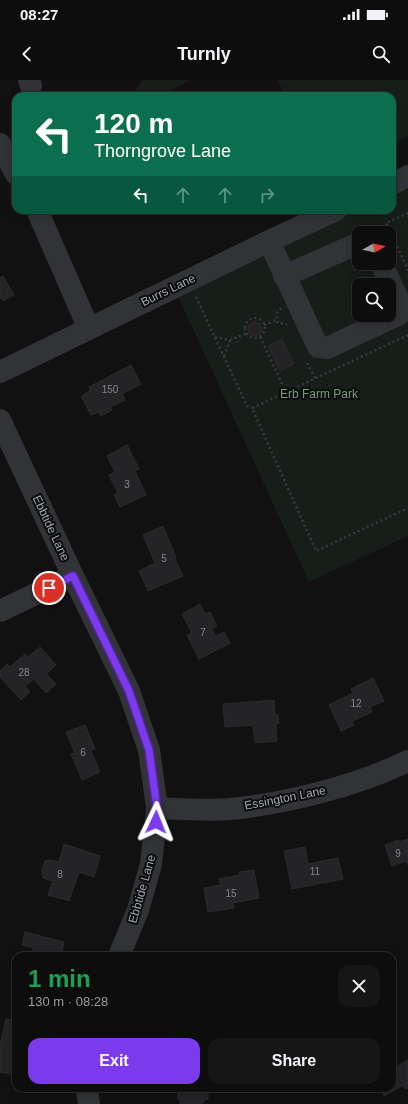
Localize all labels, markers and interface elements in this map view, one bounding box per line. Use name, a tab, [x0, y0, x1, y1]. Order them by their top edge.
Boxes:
text: 08:27	[20, 6, 58, 23]
icon: back	[16, 43, 38, 65]
icon: search	[370, 43, 392, 65]
text: Turnly	[177, 44, 231, 64]
icon: left	[28, 108, 80, 160]
text: 120 m	[94, 108, 173, 139]
text: Thorngrove Lane	[94, 141, 231, 161]
icon: left	[130, 184, 152, 206]
icon: ahead	[172, 184, 194, 206]
icon: ahead	[214, 184, 236, 206]
icon: right	[256, 184, 278, 206]
north arrow	[352, 226, 396, 270]
map controls	[352, 226, 396, 322]
street label: Burrs Lane	[139, 271, 198, 309]
button: search	[352, 278, 396, 322]
house number: 150	[102, 384, 119, 395]
park label: Erb Farm Park	[280, 387, 359, 401]
house number: 3	[124, 479, 130, 490]
street label: Ebbtide Lane	[30, 493, 72, 563]
house number: 5	[161, 553, 167, 564]
pin	[32, 571, 66, 605]
icon: arrive	[38, 577, 60, 599]
house number: 7	[200, 627, 206, 638]
house number: 28	[18, 667, 30, 678]
house number: 12	[350, 698, 362, 709]
house number: 6	[80, 747, 86, 758]
street label: Essington Lane	[243, 783, 327, 813]
position arrow	[135, 801, 177, 843]
house number: 9	[395, 848, 401, 859]
street label: Ebbtide Lane	[126, 853, 159, 925]
house number: 11	[310, 866, 321, 877]
house number: 8	[57, 869, 63, 880]
house number: 15	[225, 888, 237, 899]
text: 1 min	[28, 965, 91, 992]
button: close	[338, 965, 380, 1007]
text: 130 m · 08:28	[28, 994, 108, 1009]
button: Exit	[28, 1038, 200, 1084]
button: Share	[208, 1038, 380, 1084]

